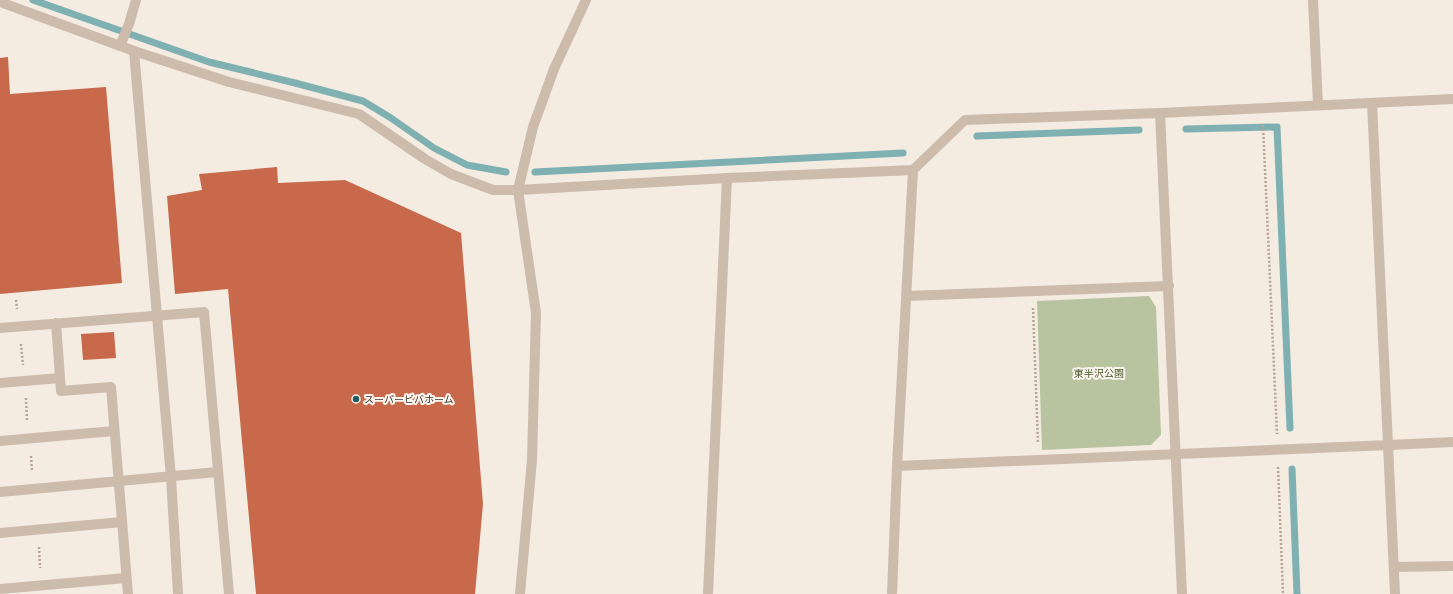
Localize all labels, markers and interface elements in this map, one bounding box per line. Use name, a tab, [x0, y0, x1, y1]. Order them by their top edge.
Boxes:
park label: 東半沢公園	[1074, 368, 1124, 379]
marker: スーパービバホーム	[351, 394, 361, 404]
place label: スーパービバホーム	[364, 394, 454, 405]

